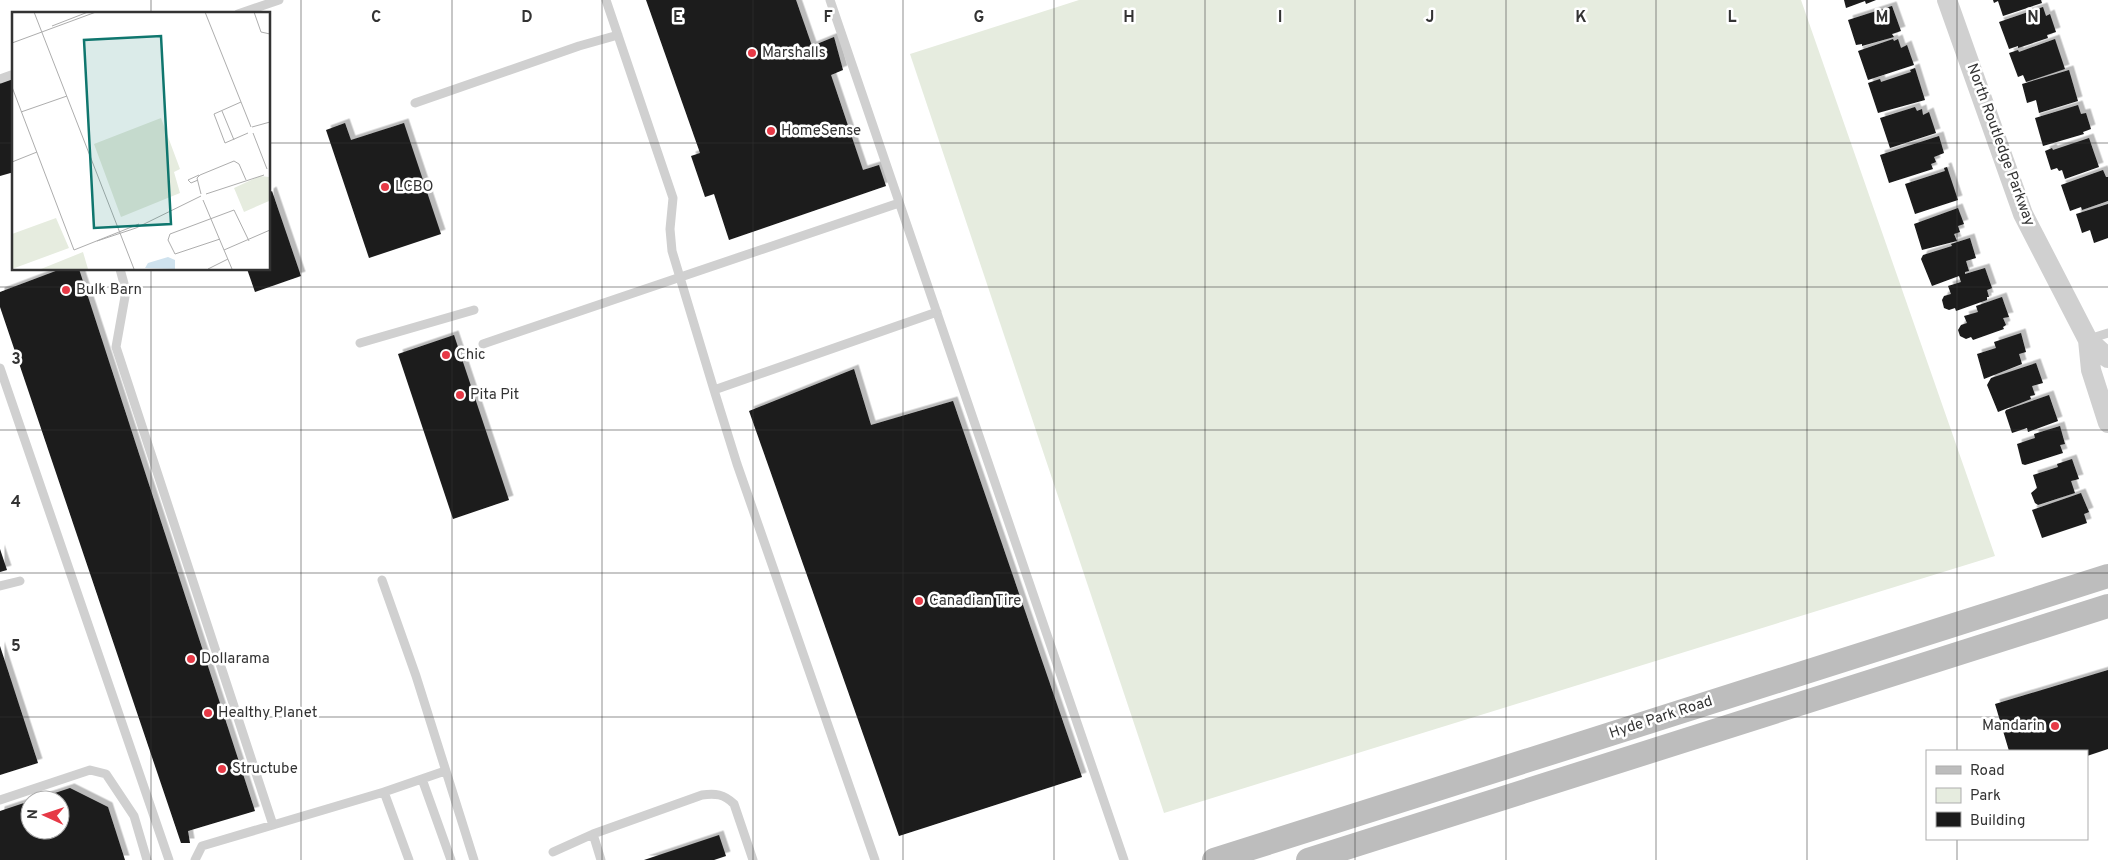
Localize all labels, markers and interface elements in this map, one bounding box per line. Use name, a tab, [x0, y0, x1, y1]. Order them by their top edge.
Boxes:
text: C	[371, 8, 381, 28]
text: D	[521, 8, 533, 28]
text: E	[673, 8, 683, 28]
text: F	[823, 8, 833, 28]
text: G	[974, 8, 984, 28]
text: H	[1123, 8, 1135, 28]
text: I	[1278, 8, 1282, 28]
text: J	[1426, 8, 1434, 28]
text: K	[1575, 8, 1587, 28]
text: L	[1727, 8, 1737, 28]
text: M	[1876, 8, 1888, 28]
text: N	[2027, 8, 2039, 28]
inset map	[12, 12, 270, 270]
place label: Marshalls	[762, 44, 826, 63]
marker: Marshalls	[746, 47, 758, 59]
street label: North Routledge Parkway	[1962, 61, 2038, 229]
place label: HomeSense	[781, 122, 861, 141]
marker: HomeSense	[765, 125, 777, 137]
place label: LCBO	[395, 178, 433, 197]
marker: LCBO	[379, 181, 391, 193]
place label: Bulk Barn	[76, 281, 142, 300]
marker: Bulk Barn	[60, 284, 72, 296]
place label: Chic	[456, 346, 485, 365]
marker: Chic	[440, 349, 452, 361]
text: 3	[11, 350, 21, 370]
place label: Pita Pit	[470, 386, 519, 405]
marker: Pita Pit	[454, 389, 466, 401]
text: 4	[11, 493, 21, 513]
place label: Canadian Tire	[929, 592, 1021, 611]
marker: Canadian Tire	[913, 595, 925, 607]
text: 5	[11, 637, 21, 657]
place label: Dollarama	[201, 650, 270, 669]
marker: Dollarama	[185, 653, 197, 665]
street label: Hyde Park Road	[1607, 692, 1715, 744]
place label: Healthy Planet	[218, 704, 317, 723]
marker: Healthy Planet	[202, 707, 214, 719]
place label: Mandarin	[1982, 717, 2045, 736]
marker: Mandarin	[2049, 720, 2061, 732]
legend	[1926, 750, 2088, 840]
place label: Structube	[232, 760, 298, 779]
text: Road	[1970, 762, 2005, 781]
marker: Structube	[216, 763, 228, 775]
text: Park	[1970, 787, 2001, 806]
north arrow	[20, 790, 70, 840]
text: N	[25, 809, 42, 820]
text: Building	[1970, 812, 2025, 831]

